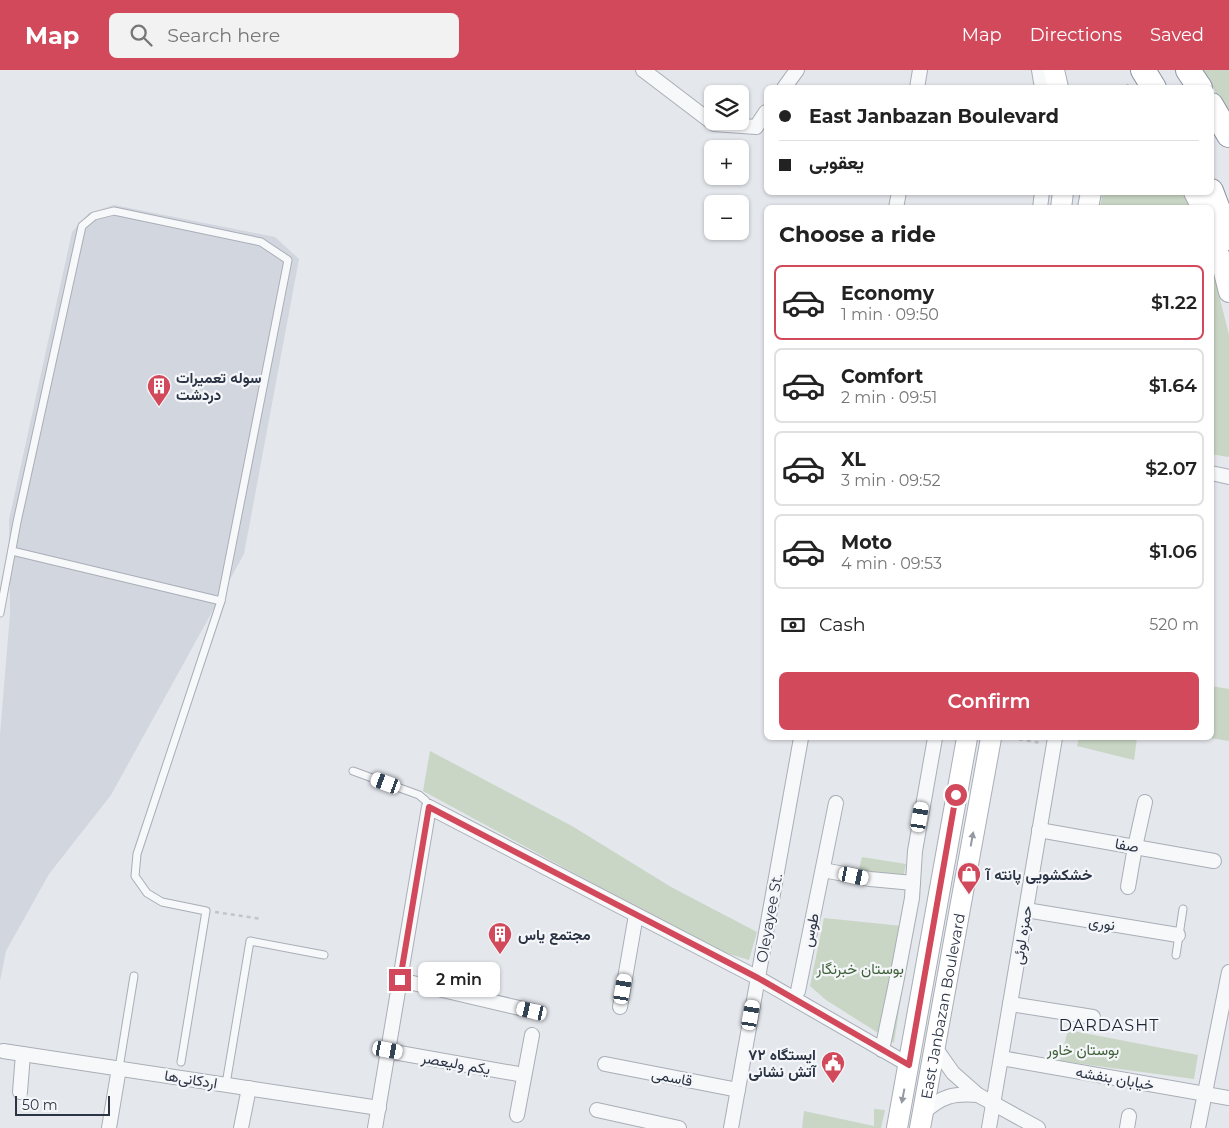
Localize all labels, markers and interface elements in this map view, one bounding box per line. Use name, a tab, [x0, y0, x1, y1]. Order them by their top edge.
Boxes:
search box	[109, 13, 459, 58]
text: Map	[25, 21, 79, 50]
icon: search	[127, 21, 155, 49]
text: Search here	[167, 24, 280, 47]
text: Map	[962, 24, 1002, 46]
text: Directions	[1030, 24, 1122, 46]
text: Saved	[1150, 24, 1204, 46]
map controls	[704, 85, 749, 240]
button: layers	[704, 85, 749, 130]
text: East Janbazan Boulevard	[809, 105, 1059, 128]
button: +	[704, 140, 749, 185]
text: یعقوبی	[809, 151, 864, 174]
button: −	[704, 195, 749, 240]
text: Choose a ride	[779, 221, 936, 248]
icon: car	[781, 280, 826, 325]
text: Economy	[841, 282, 934, 305]
text: $1.22	[1151, 291, 1197, 314]
text: 1 min · 09:50	[841, 305, 939, 324]
icon: car	[781, 363, 826, 408]
text: Comfort	[841, 365, 923, 388]
place label: سوله تعمیرات دردشت	[176, 368, 262, 404]
building icon: سوله تعمیرات دردشت	[146, 373, 172, 407]
text: $1.64	[1149, 374, 1197, 397]
text: 2 min · 09:51	[841, 388, 937, 407]
icon: car	[781, 446, 826, 491]
text: XL	[841, 448, 866, 471]
text: $2.07	[1145, 457, 1197, 480]
text: 3 min · 09:52	[841, 471, 941, 490]
icon: car	[781, 529, 826, 574]
text: Moto	[841, 531, 892, 554]
text: $1.06	[1149, 540, 1197, 563]
text: 4 min · 09:53	[841, 554, 942, 573]
icon: cash	[779, 611, 807, 639]
text: Cash	[819, 613, 866, 636]
text: 520 m	[1149, 615, 1199, 634]
button: Confirm	[779, 672, 1199, 730]
car	[369, 771, 402, 795]
route start	[945, 784, 967, 806]
car	[910, 801, 929, 833]
one-way arrow	[969, 831, 977, 847]
street label: صفا	[1114, 834, 1140, 856]
shop icon: خشکشویی پانته آ	[956, 861, 982, 895]
place label: خشکشویی پانته آ	[984, 865, 1092, 885]
car	[837, 866, 870, 886]
street label: Oleyayee St.	[752, 872, 786, 964]
street label: حمزه لوئی	[1008, 904, 1037, 966]
street label: طوس	[797, 911, 824, 949]
street label: East Janbazan Boulevard	[916, 911, 968, 1101]
street label: نوری	[1087, 912, 1117, 935]
building icon: مجتمع یاس	[487, 921, 513, 955]
place label: مجتمع یاس	[518, 925, 591, 945]
park label: بوستان خبرنگار	[815, 959, 904, 978]
callout: 2 min	[418, 962, 500, 998]
route end	[389, 969, 411, 991]
text: 2 min	[436, 970, 482, 989]
car	[613, 973, 632, 1005]
car	[741, 999, 760, 1031]
car	[515, 1000, 548, 1022]
district label: DARDASHT	[1059, 1016, 1159, 1035]
car	[371, 1040, 404, 1060]
park label: بوستان خاور	[1046, 1040, 1119, 1059]
place label: ایستگاه ۷۲ آتش نشانی	[748, 1045, 817, 1081]
street label: یکم ولیعصر	[419, 1047, 492, 1079]
public building icon: ایستگاه ۷۲ آتش نشانی	[820, 1050, 846, 1084]
street label: خیابان بنفشه	[1074, 1062, 1156, 1094]
street label: قاسمی	[650, 1064, 694, 1091]
street label: اردکانی‌ها	[163, 1065, 219, 1094]
one-way arrow	[899, 1088, 907, 1103]
scale bar	[15, 1093, 110, 1116]
text: 50 m	[22, 1096, 58, 1114]

